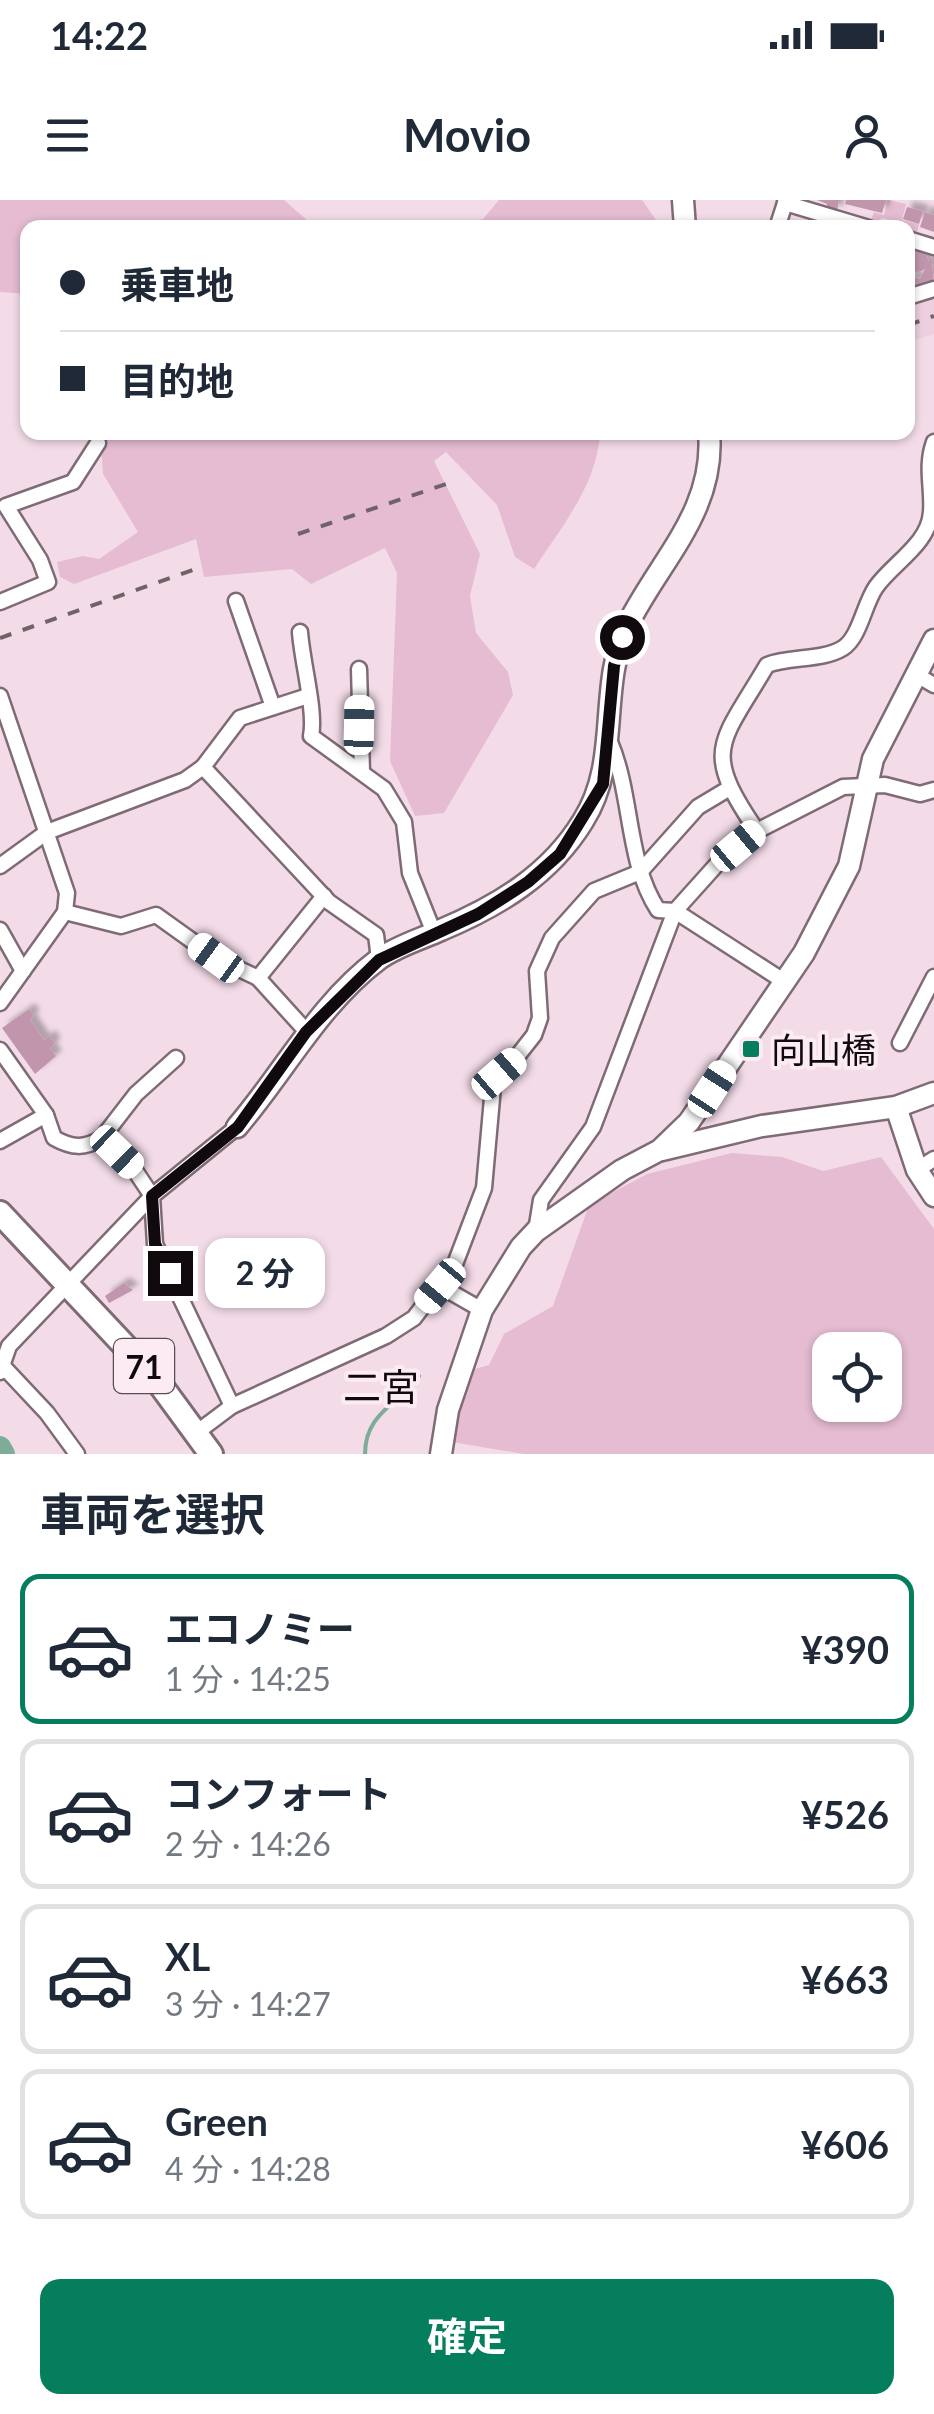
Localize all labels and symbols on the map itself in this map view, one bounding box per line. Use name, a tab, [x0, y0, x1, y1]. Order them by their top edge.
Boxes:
route start	[600, 615, 645, 660]
car	[343, 695, 375, 755]
car	[705, 815, 771, 877]
car	[183, 928, 249, 988]
place label: 向山橋	[771, 1028, 876, 1070]
marker: 向山橋	[740, 1038, 762, 1060]
car	[467, 1043, 531, 1105]
car	[683, 1056, 741, 1122]
car	[85, 1120, 149, 1184]
callout: 2 分	[205, 1238, 325, 1308]
route end	[148, 1251, 193, 1296]
car	[409, 1253, 471, 1319]
road number: 71	[114, 1339, 174, 1393]
district label: 二宮	[343, 1363, 419, 1409]

